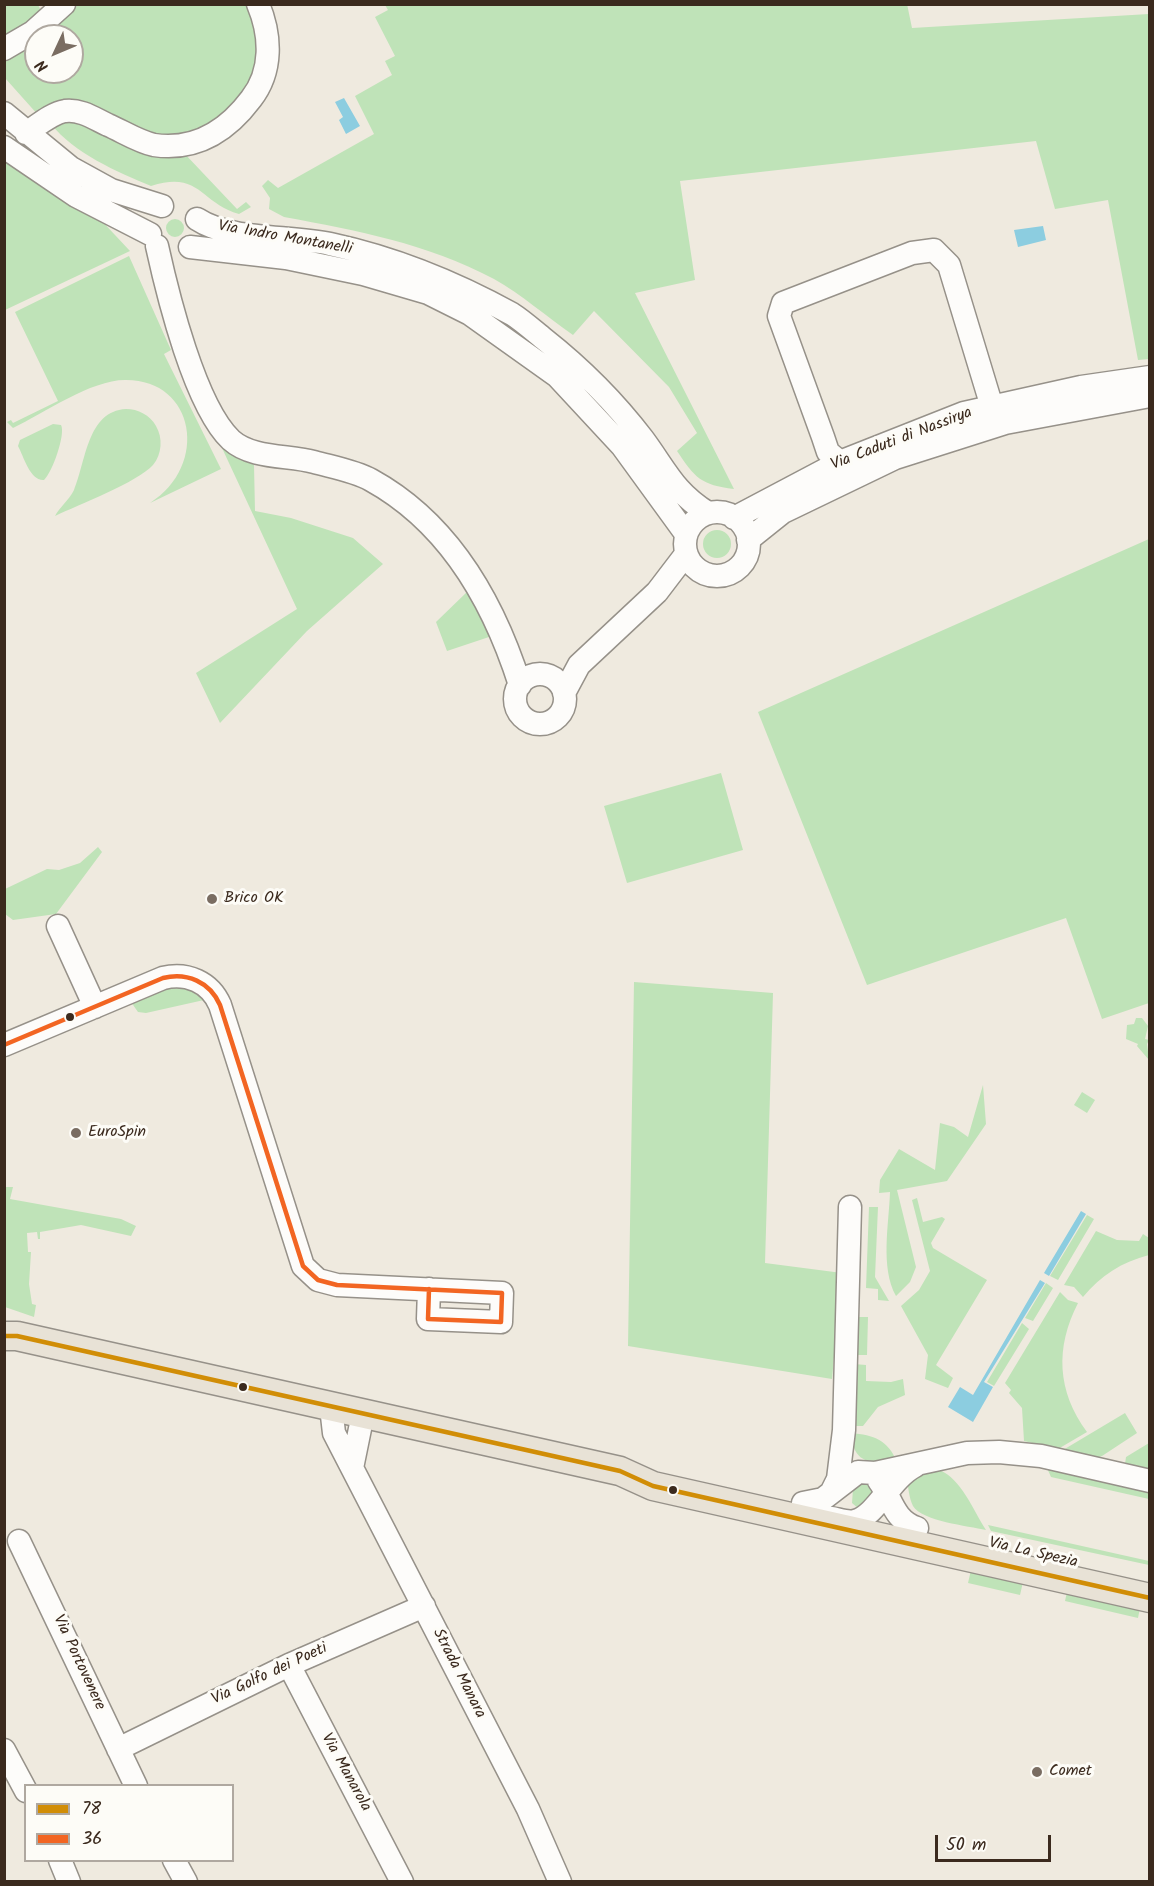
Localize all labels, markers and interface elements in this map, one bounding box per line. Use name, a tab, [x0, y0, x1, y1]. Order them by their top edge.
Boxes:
north arrow	[24, 24, 84, 84]
text: N	[30, 53, 55, 78]
street label: Via Indro Montanelli	[216, 218, 354, 260]
street label: Via Caduti di Nassirya	[829, 404, 975, 476]
place label: Brico OK	[224, 889, 283, 909]
marker: Brico OK	[205, 892, 219, 906]
unlabelled marker	[64, 1011, 76, 1023]
place label: EuroSpin	[88, 1123, 146, 1143]
marker: EuroSpin	[69, 1126, 83, 1140]
unlabelled marker	[237, 1381, 249, 1393]
unlabelled marker	[667, 1484, 679, 1496]
street label: Via La Spezia	[987, 1534, 1079, 1574]
street label: Via Portovenere	[48, 1612, 108, 1714]
street label: Strada Manara	[427, 1626, 489, 1722]
street label: Via Golfo dei Poeti	[209, 1640, 331, 1710]
street label: Via Manarola	[316, 1731, 374, 1815]
place label: Comet	[1049, 1762, 1092, 1782]
marker: Comet	[1030, 1765, 1044, 1779]
legend	[24, 1784, 234, 1862]
text: 78	[82, 1795, 101, 1824]
scale bar	[938, 1823, 1054, 1861]
text: 36	[82, 1825, 102, 1854]
text: 50 m	[946, 1831, 986, 1860]

